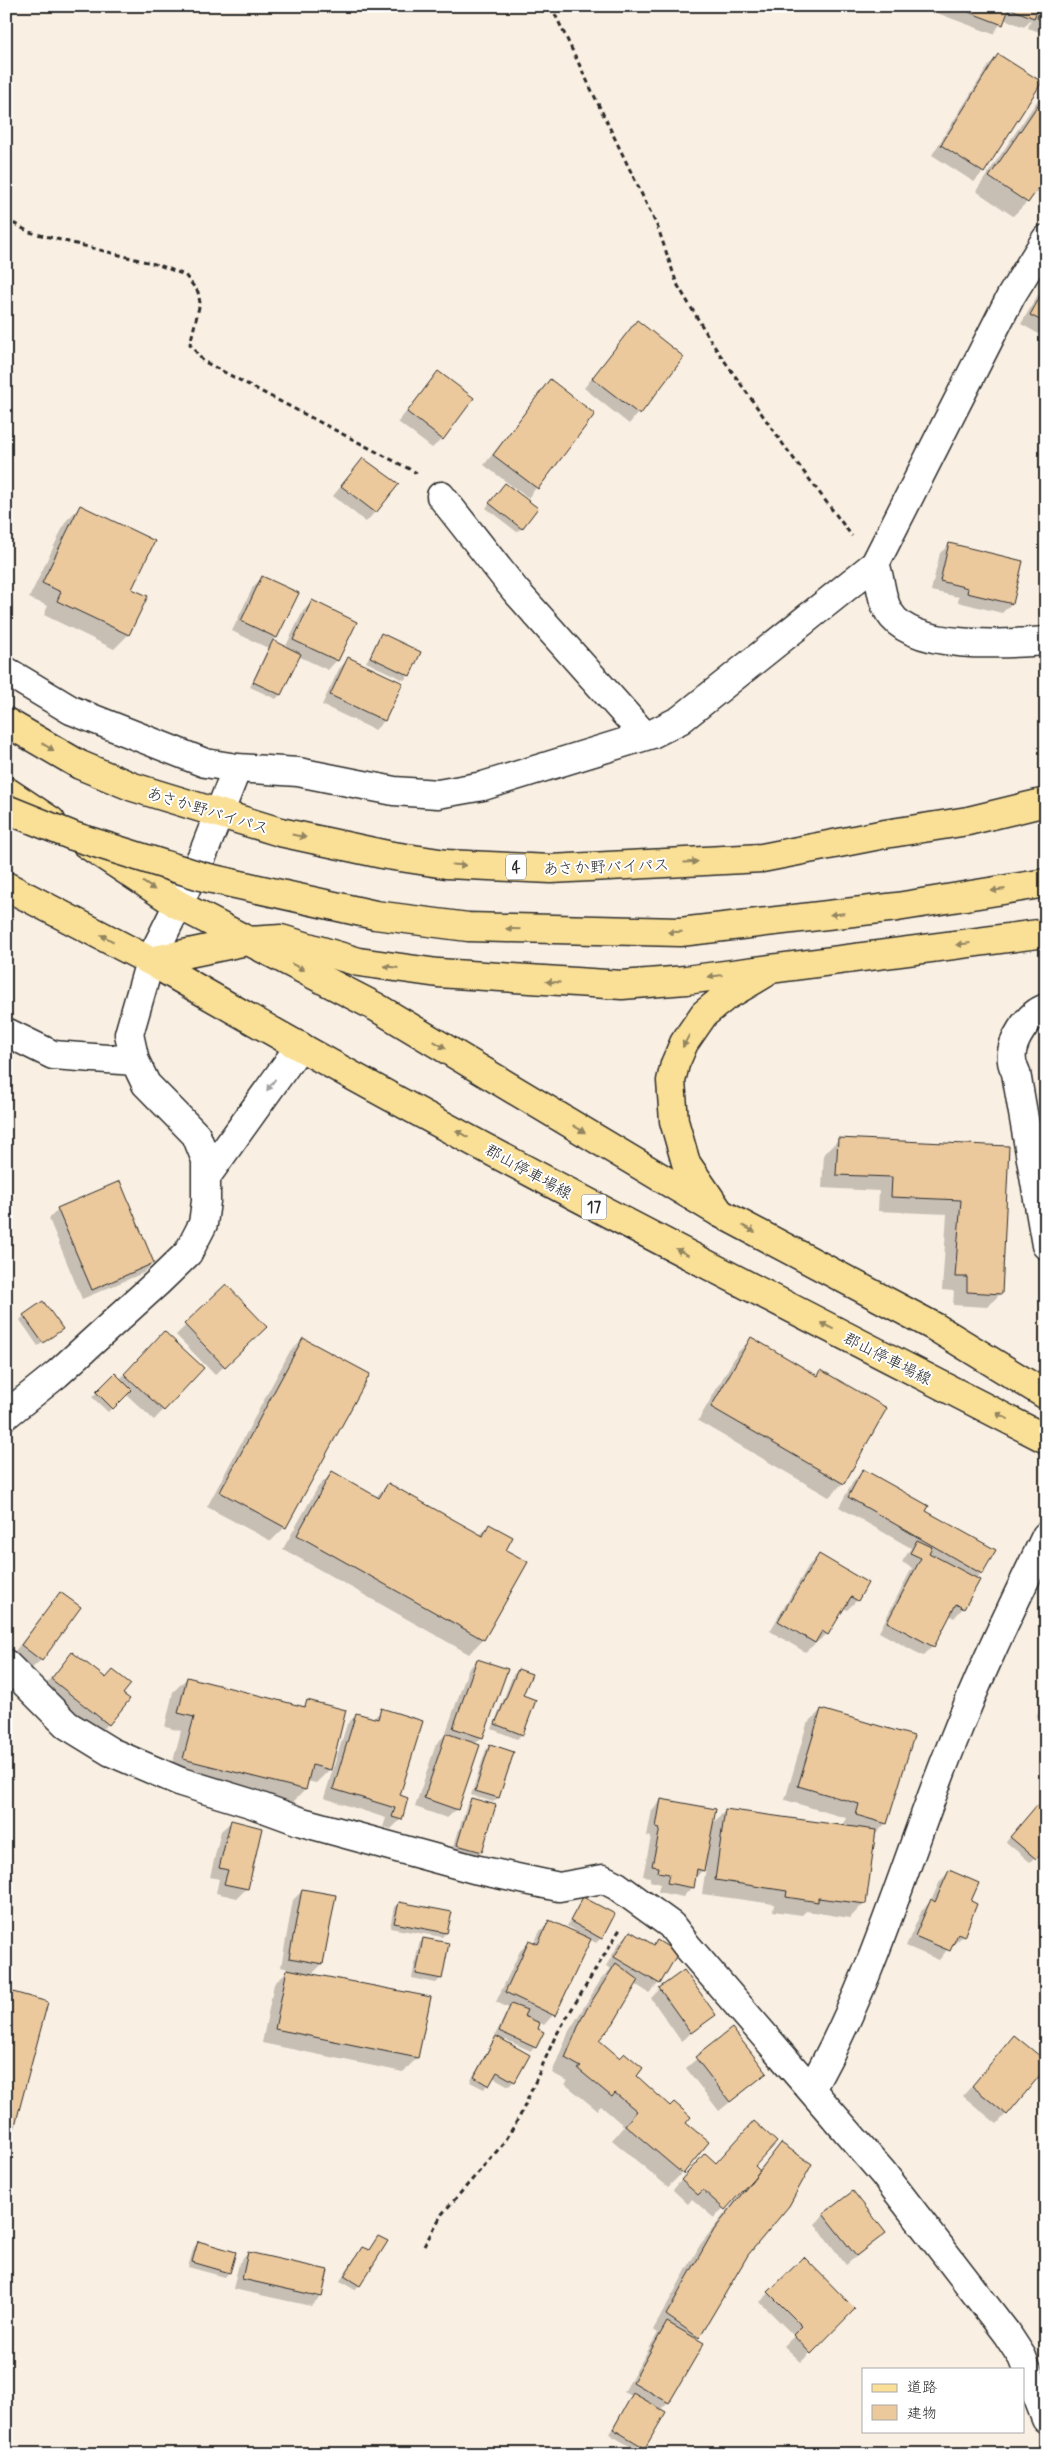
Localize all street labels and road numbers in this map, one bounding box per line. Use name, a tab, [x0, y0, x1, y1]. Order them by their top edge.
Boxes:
street label: あさか野バイパス	[144, 783, 271, 840]
road number: 4	[506, 854, 526, 880]
street label: あさか野バイパス	[542, 855, 670, 880]
street label: 郡山停車場線	[481, 1140, 575, 1205]
road number: 17	[582, 1194, 606, 1220]
street label: 郡山停車場線	[840, 1328, 935, 1390]

